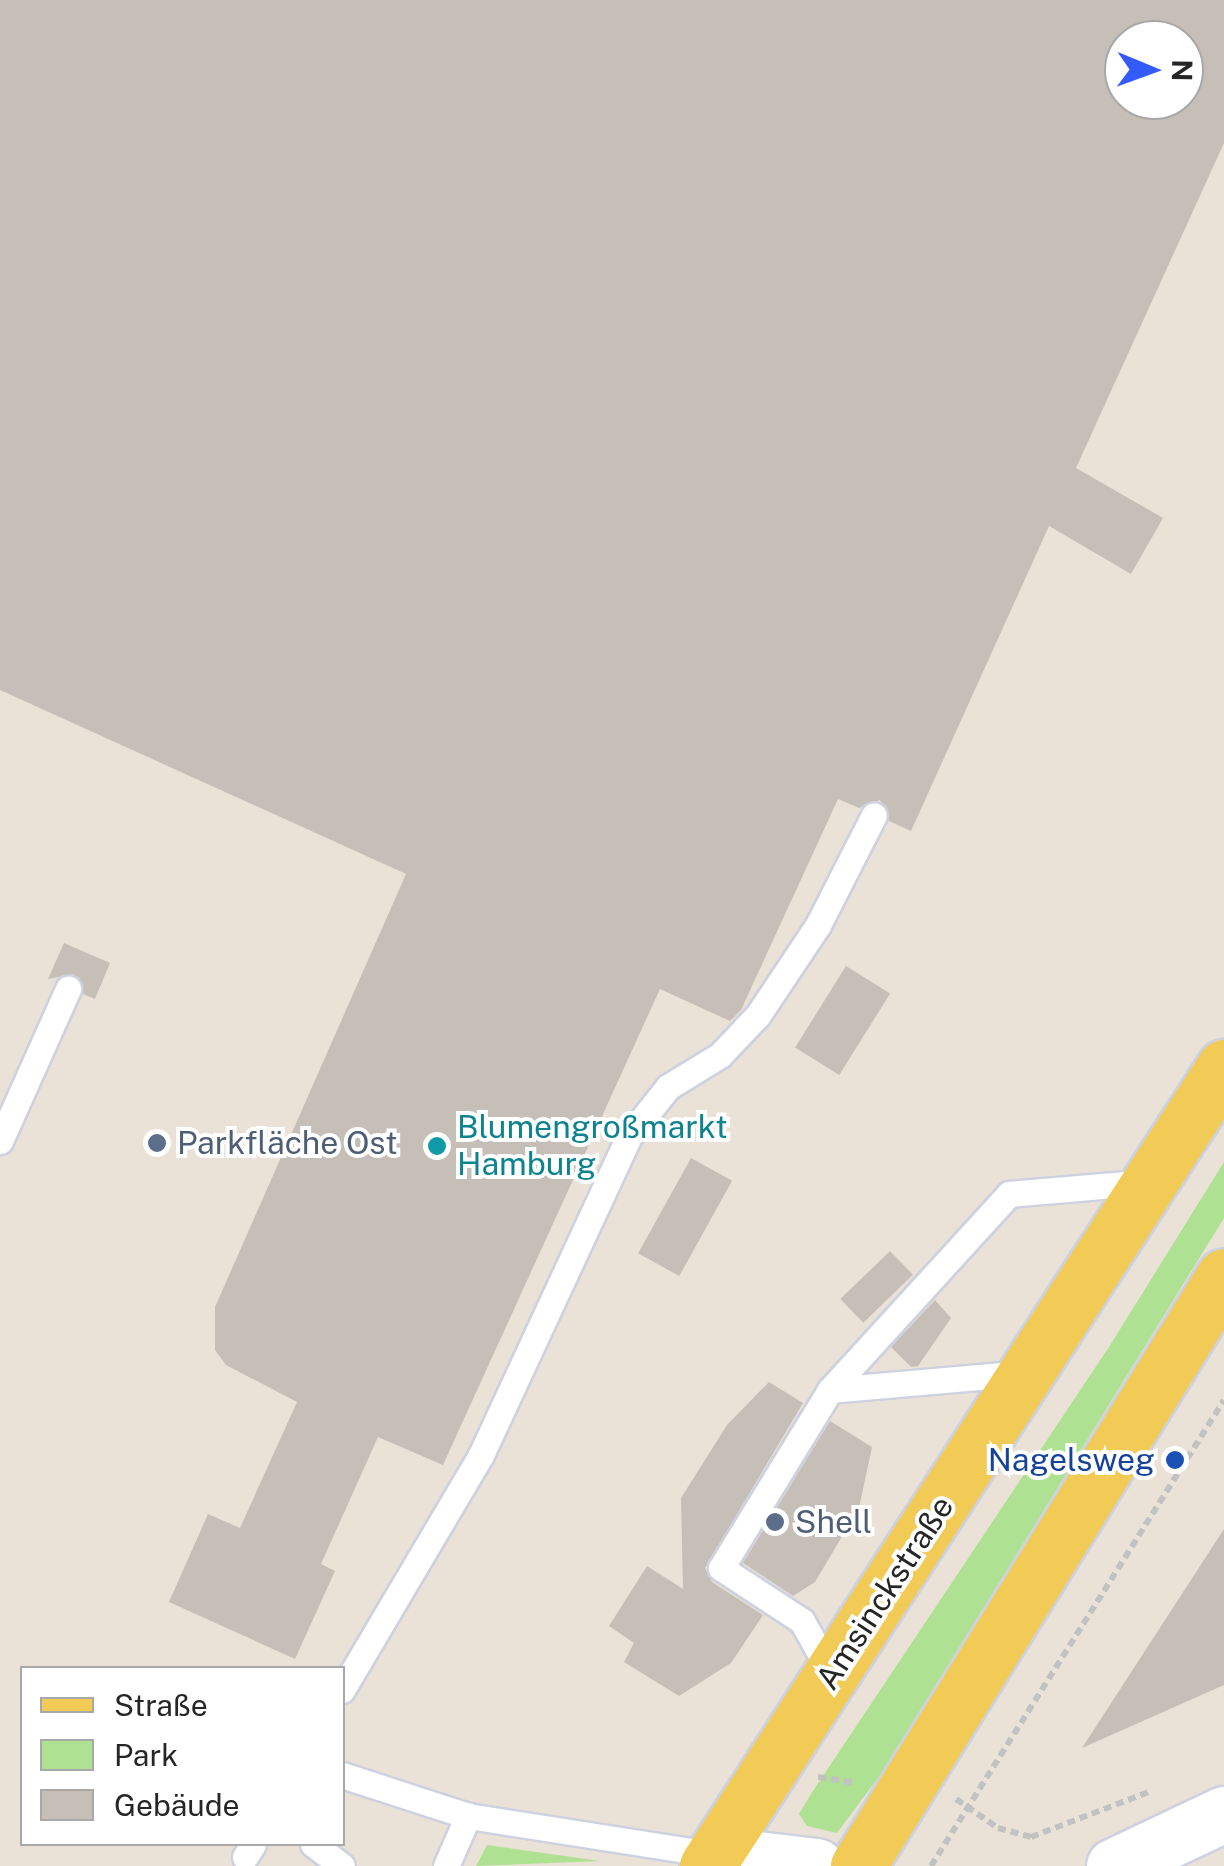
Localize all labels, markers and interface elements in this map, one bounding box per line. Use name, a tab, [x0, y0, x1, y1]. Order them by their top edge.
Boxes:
north arrow	[1104, 20, 1204, 120]
text: N	[1166, 59, 1199, 82]
place label: Blumengroßmarkt Hamburg	[457, 1109, 728, 1184]
place label: Parkfläche Ost	[177, 1124, 398, 1162]
marker: Parkfläche Ost	[146, 1132, 168, 1154]
marker: Blumengroßmarkt Hamburg	[426, 1135, 448, 1157]
place label: Nagelsweg	[988, 1441, 1155, 1479]
marker: Nagelsweg	[1164, 1449, 1186, 1471]
street label: Amsinckstraße	[808, 1489, 962, 1697]
place label: Shell	[795, 1503, 872, 1541]
marker: Shell	[764, 1511, 786, 1533]
legend	[20, 1666, 345, 1846]
text: Straße	[114, 1687, 208, 1723]
text: Park	[114, 1737, 178, 1773]
text: Gebäude	[114, 1787, 240, 1823]

